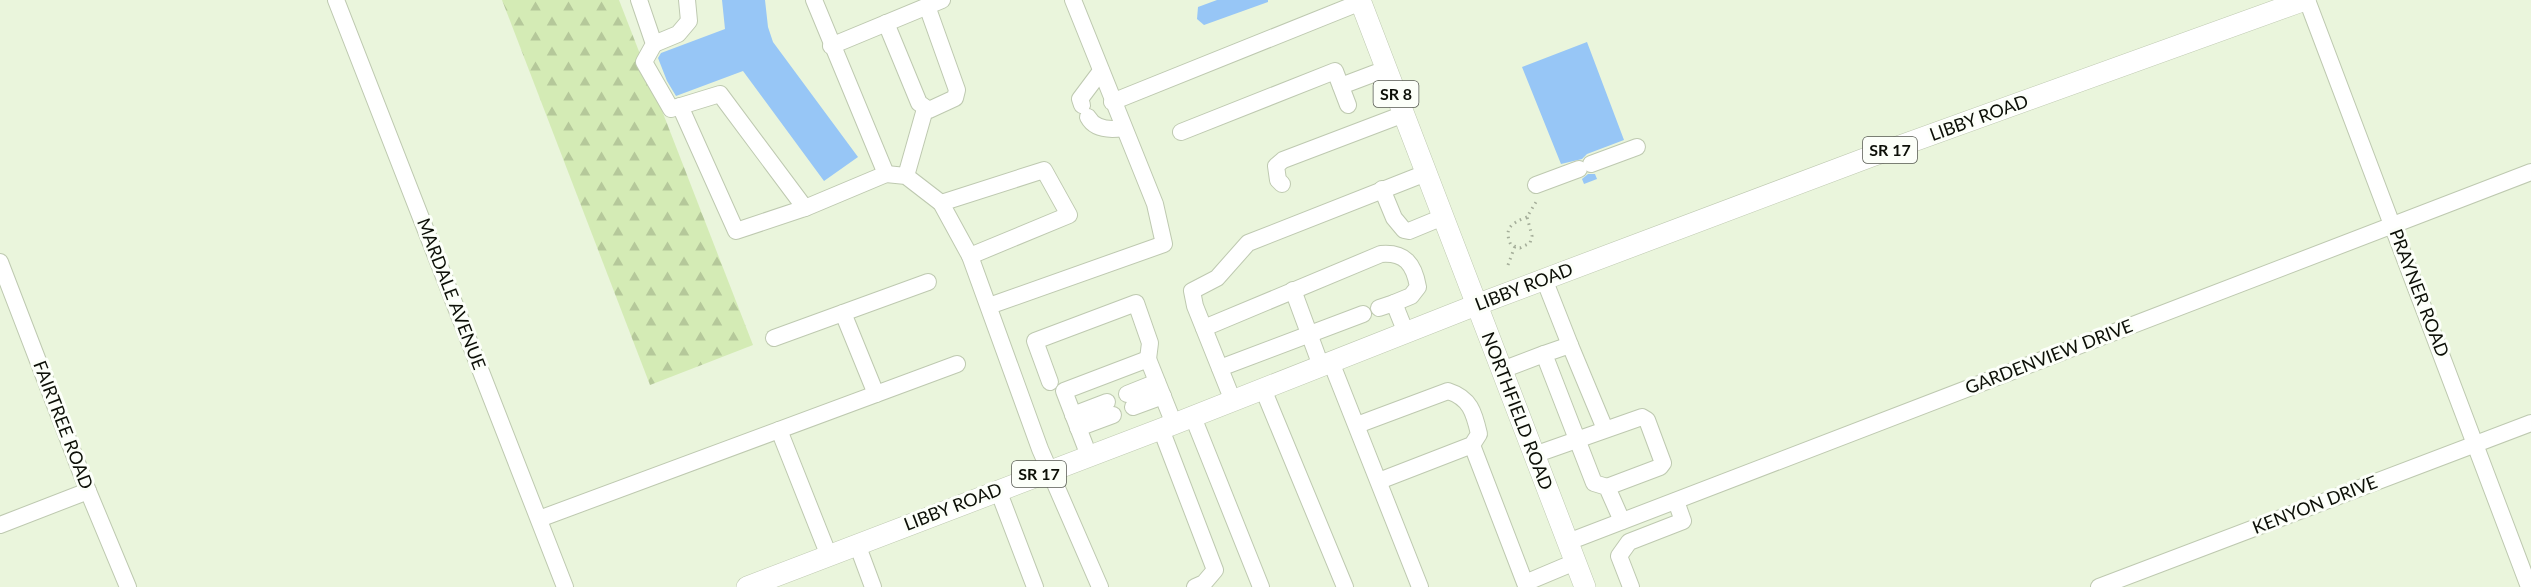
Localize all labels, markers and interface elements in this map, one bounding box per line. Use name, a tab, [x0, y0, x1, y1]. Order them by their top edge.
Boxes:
road number: SR 8	[1374, 81, 1418, 107]
street label: LIBBY ROAD	[1926, 89, 2031, 145]
road number: SR 17	[1863, 137, 1917, 163]
street label: MARDALE AVENUE	[413, 215, 491, 373]
street label: PRAYNER ROAD	[2385, 226, 2454, 360]
street label: LIBBY ROAD	[1471, 257, 1576, 315]
street label: GARDENVIEW DRIVE	[1962, 314, 2135, 398]
street label: NORTHFIELD ROAD	[1478, 328, 1558, 493]
street label: FAIRTREE ROAD	[29, 357, 99, 492]
road number: SR 17	[1012, 461, 1066, 487]
street label: KENYON DRIVE	[2249, 470, 2380, 538]
street label: LIBBY ROAD	[900, 477, 1005, 535]

